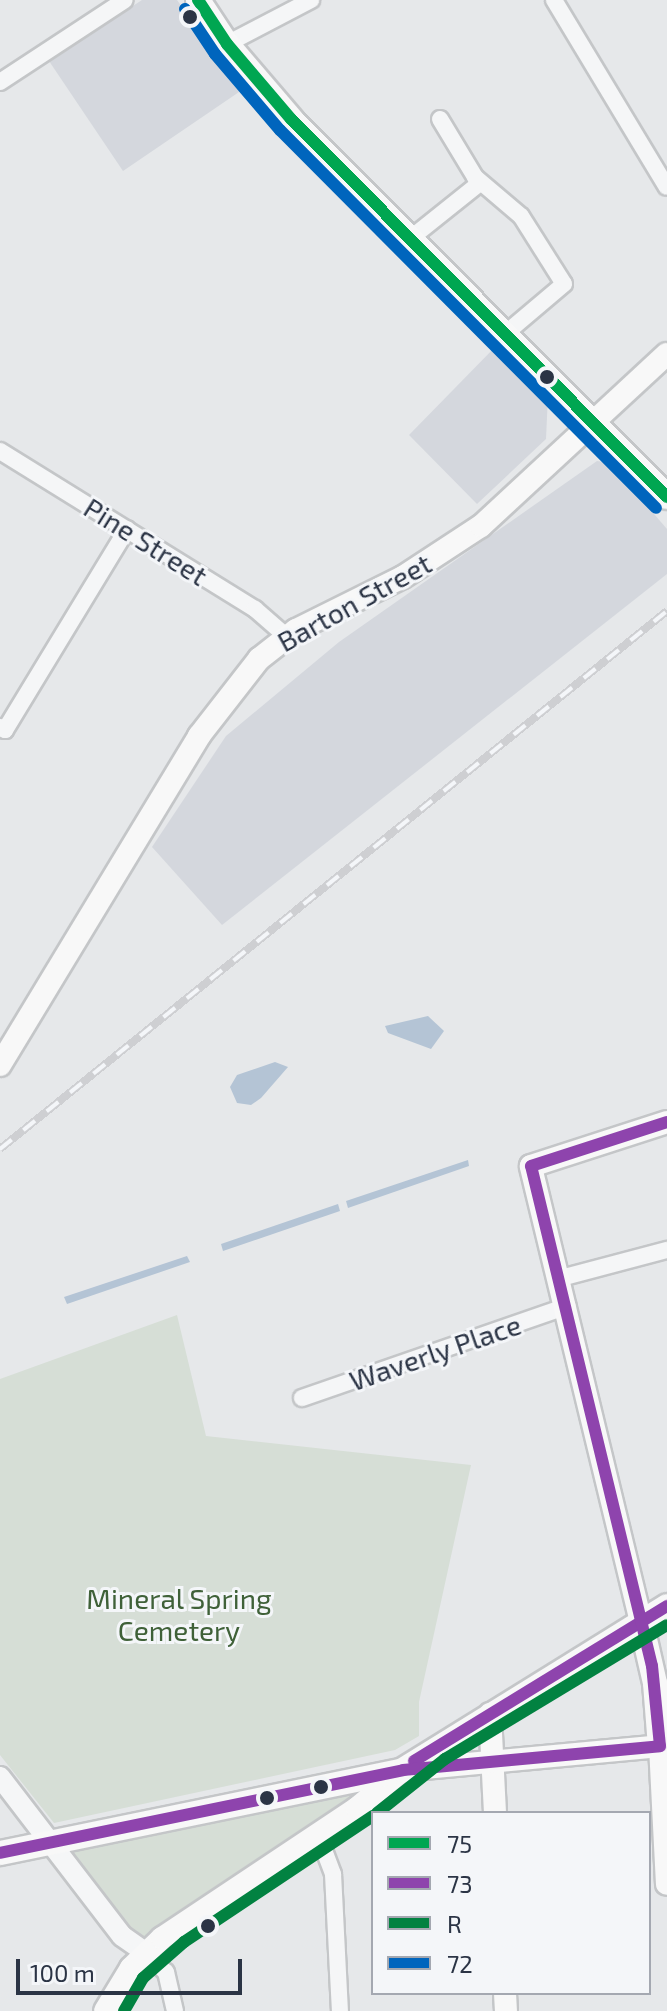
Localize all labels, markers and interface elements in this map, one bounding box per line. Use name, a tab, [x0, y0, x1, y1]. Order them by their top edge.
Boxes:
unlabelled marker	[182, 9, 198, 25]
unlabelled marker	[539, 369, 555, 385]
street label: Pine Street	[78, 490, 214, 592]
street label: Barton Street	[271, 546, 437, 658]
street label: Waverly Place	[344, 1307, 526, 1397]
park label: Mineral Spring Cemetery	[86, 1581, 272, 1647]
unlabelled marker	[313, 1779, 329, 1795]
unlabelled marker	[259, 1790, 275, 1806]
legend	[371, 1811, 651, 1995]
text: 75	[447, 1829, 472, 1858]
text: 73	[447, 1869, 473, 1898]
text: R	[447, 1909, 462, 1938]
unlabelled marker	[200, 1918, 216, 1934]
scale bar	[20, 1943, 246, 1993]
text: 72	[447, 1949, 473, 1978]
text: 100 m	[30, 1958, 95, 1987]

